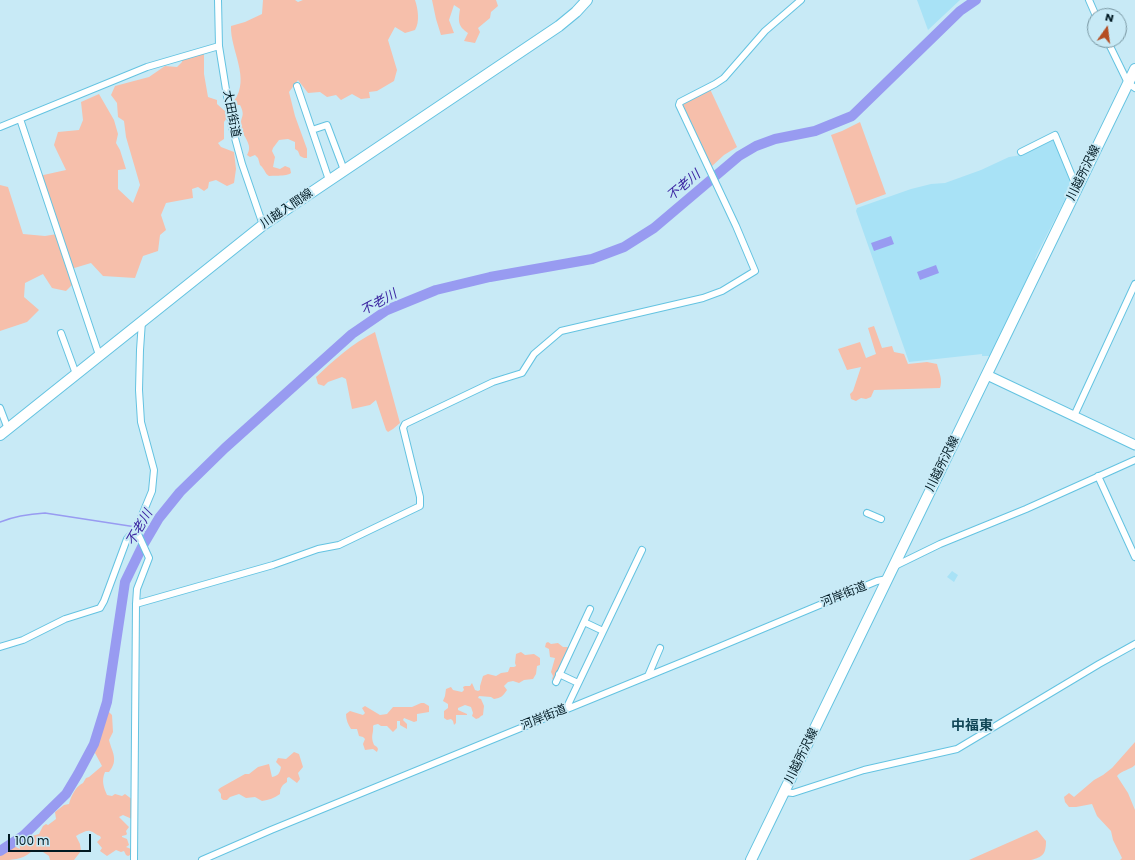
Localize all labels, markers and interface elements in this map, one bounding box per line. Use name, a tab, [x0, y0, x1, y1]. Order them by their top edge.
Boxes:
north arrow	[1087, 8, 1127, 48]
text: N	[1104, 9, 1116, 26]
street label: 大田街道	[219, 89, 243, 139]
street label: 川越所沢線	[1064, 143, 1104, 203]
water label: 不老川	[664, 167, 704, 205]
street label: 川越入間線	[258, 186, 316, 232]
water label: 不老川	[358, 287, 400, 319]
street label: 川越所沢線	[923, 434, 963, 494]
water label: 不老川	[123, 507, 157, 549]
street label: 河岸街道	[819, 579, 869, 611]
street label: 河岸街道	[519, 702, 569, 734]
district label: 中福東	[951, 718, 993, 734]
street label: 川越所沢線	[782, 726, 822, 786]
scale bar	[10, 826, 93, 852]
text: 100 m	[15, 832, 49, 849]

